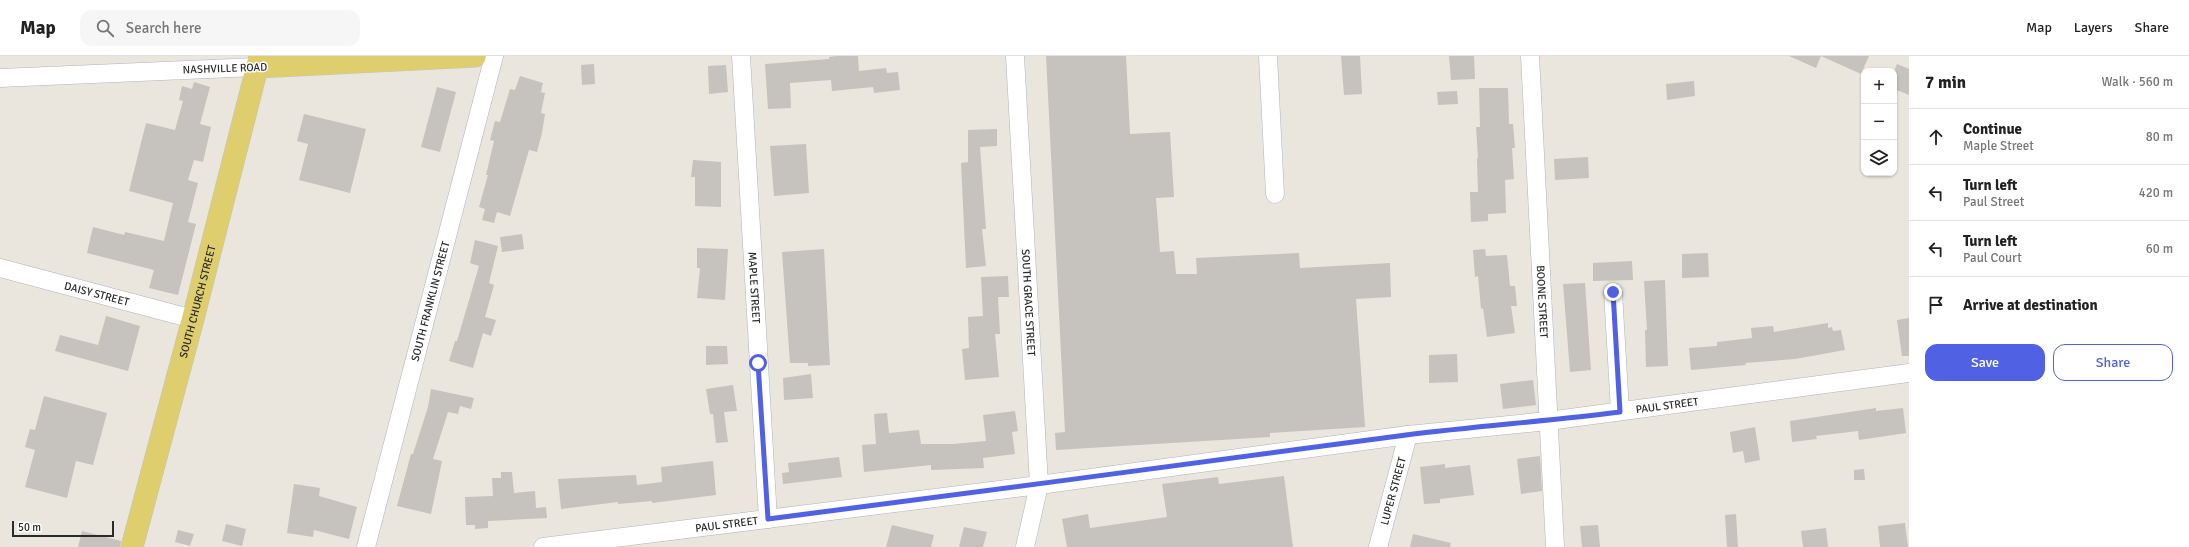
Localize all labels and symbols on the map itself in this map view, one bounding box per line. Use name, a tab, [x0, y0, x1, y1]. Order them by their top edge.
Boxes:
street label: NASHVILLE ROAD	[183, 61, 268, 76]
street label: SOUTH FRANKLIN STREET	[409, 239, 453, 363]
street label: SOUTH CHURCH STREET	[177, 243, 219, 359]
street label: SOUTH GRACE STREET	[1019, 249, 1038, 357]
street label: MAPLE STREET	[745, 251, 763, 324]
street label: BOONE STREET	[1534, 265, 1550, 339]
street label: DAISY STREET	[63, 279, 131, 309]
route end	[1604, 283, 1622, 301]
route start	[749, 354, 767, 372]
street label: PAUL STREET	[1635, 395, 1700, 416]
street label: LUPER STREET	[1378, 455, 1409, 527]
street label: PAUL STREET	[694, 514, 759, 535]
scale bar	[12, 519, 114, 538]

